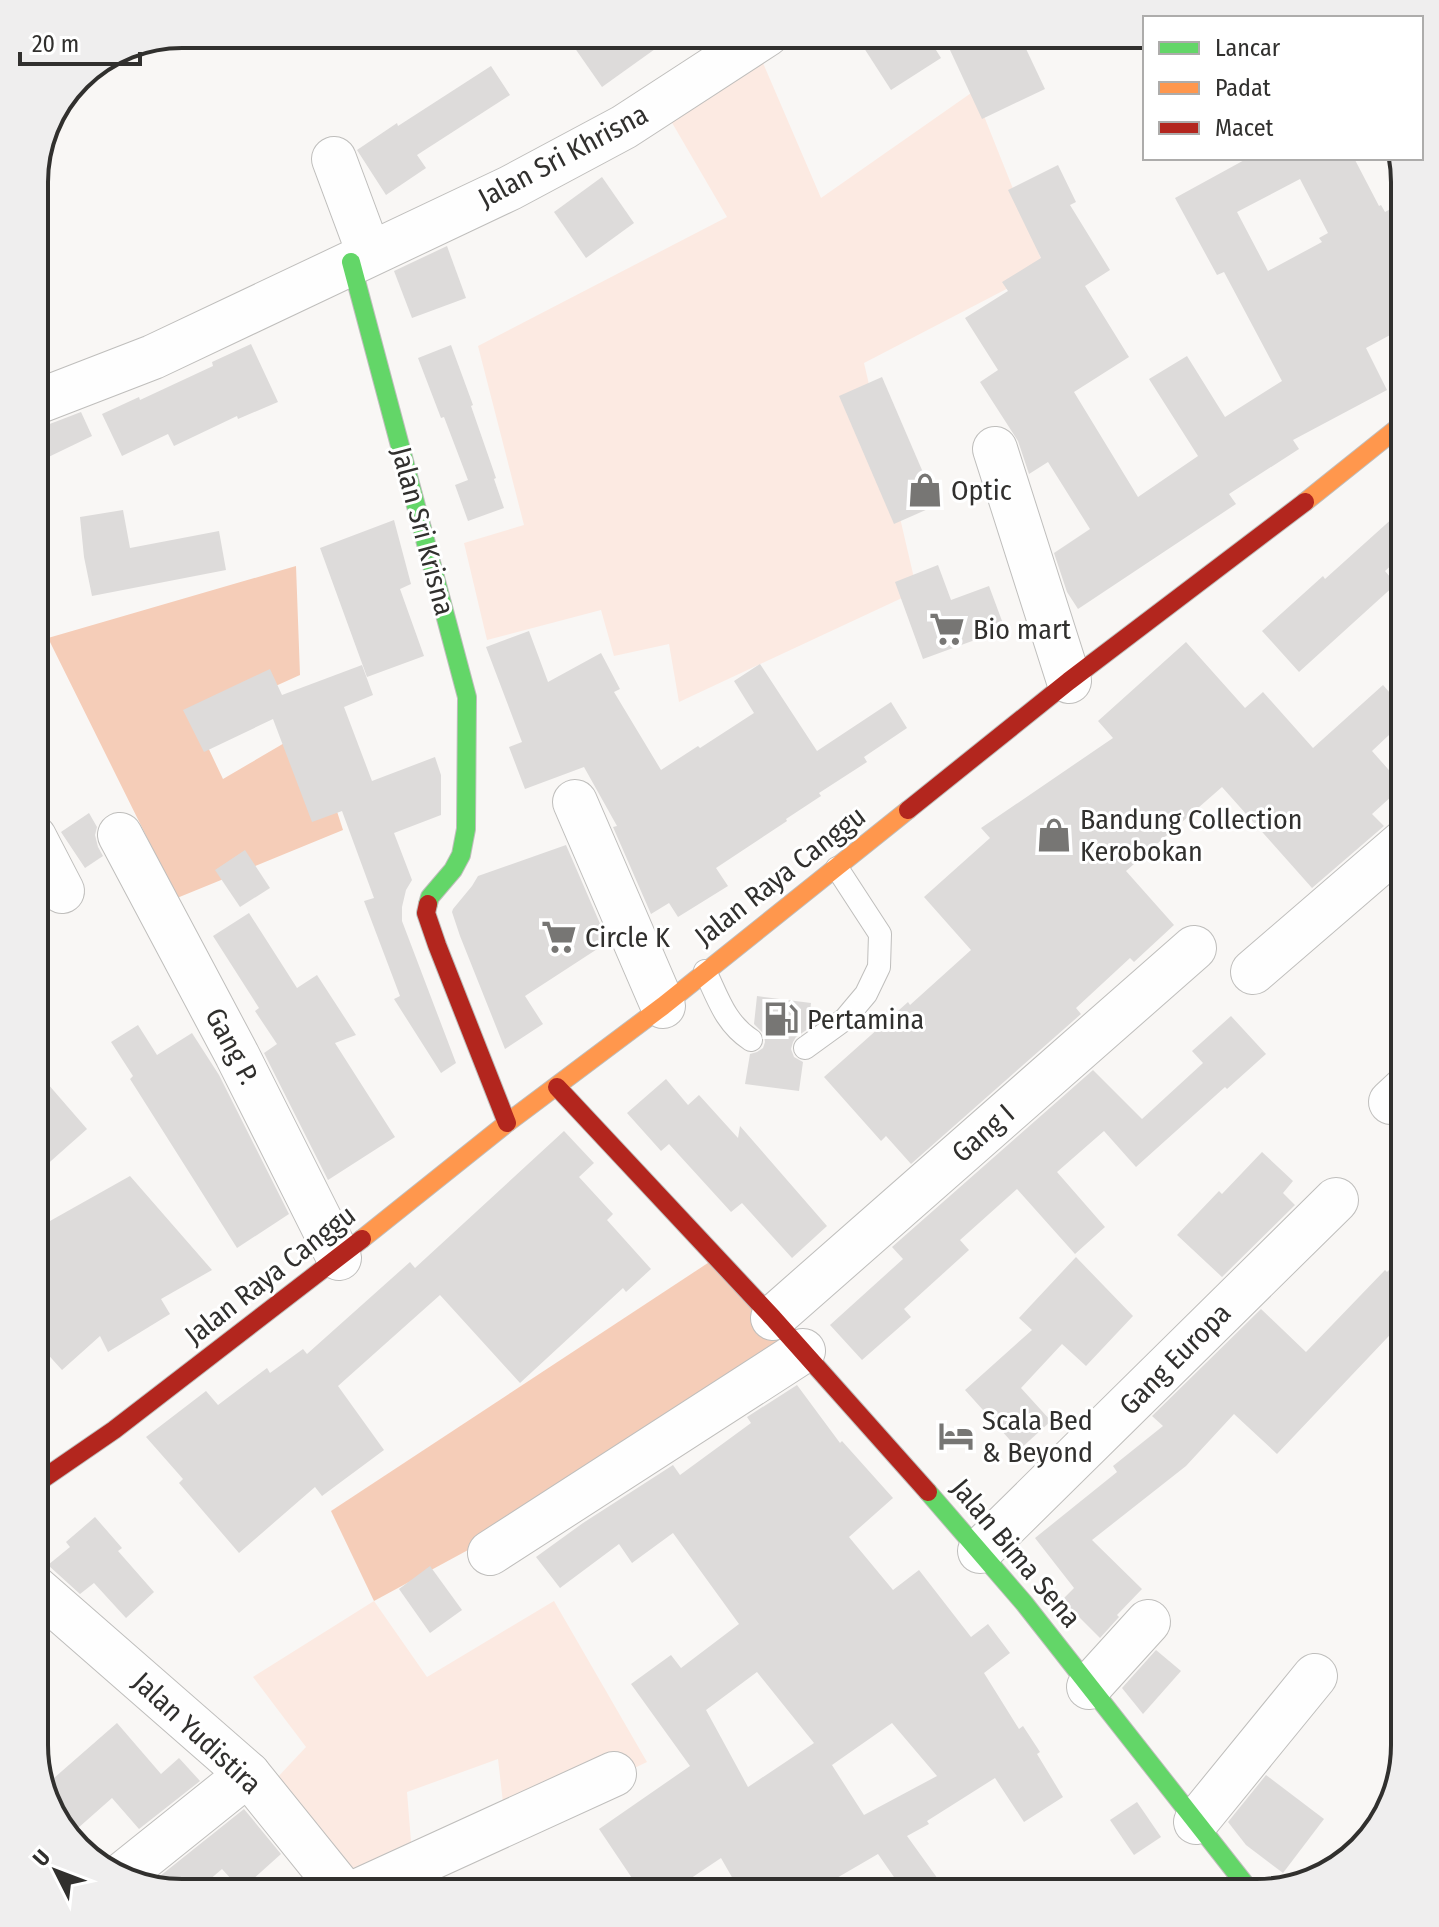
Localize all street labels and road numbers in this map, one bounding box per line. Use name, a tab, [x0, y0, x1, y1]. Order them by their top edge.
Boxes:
street label: Jalan Sri Khrisna	[472, 97, 654, 215]
street label: Jalan Sri Krisna	[385, 443, 461, 619]
street label: Jalan Raya Canggu	[688, 799, 872, 953]
street label: Gang P.	[198, 1002, 266, 1090]
street label: Gang I	[945, 1097, 1021, 1169]
street label: Jalan Raya Canggu	[178, 1198, 362, 1352]
street label: Gang Europa	[1113, 1297, 1237, 1421]
street label: Jalan Bima Sena	[944, 1472, 1088, 1634]
street label: Jalan Yudistira	[126, 1665, 268, 1801]

